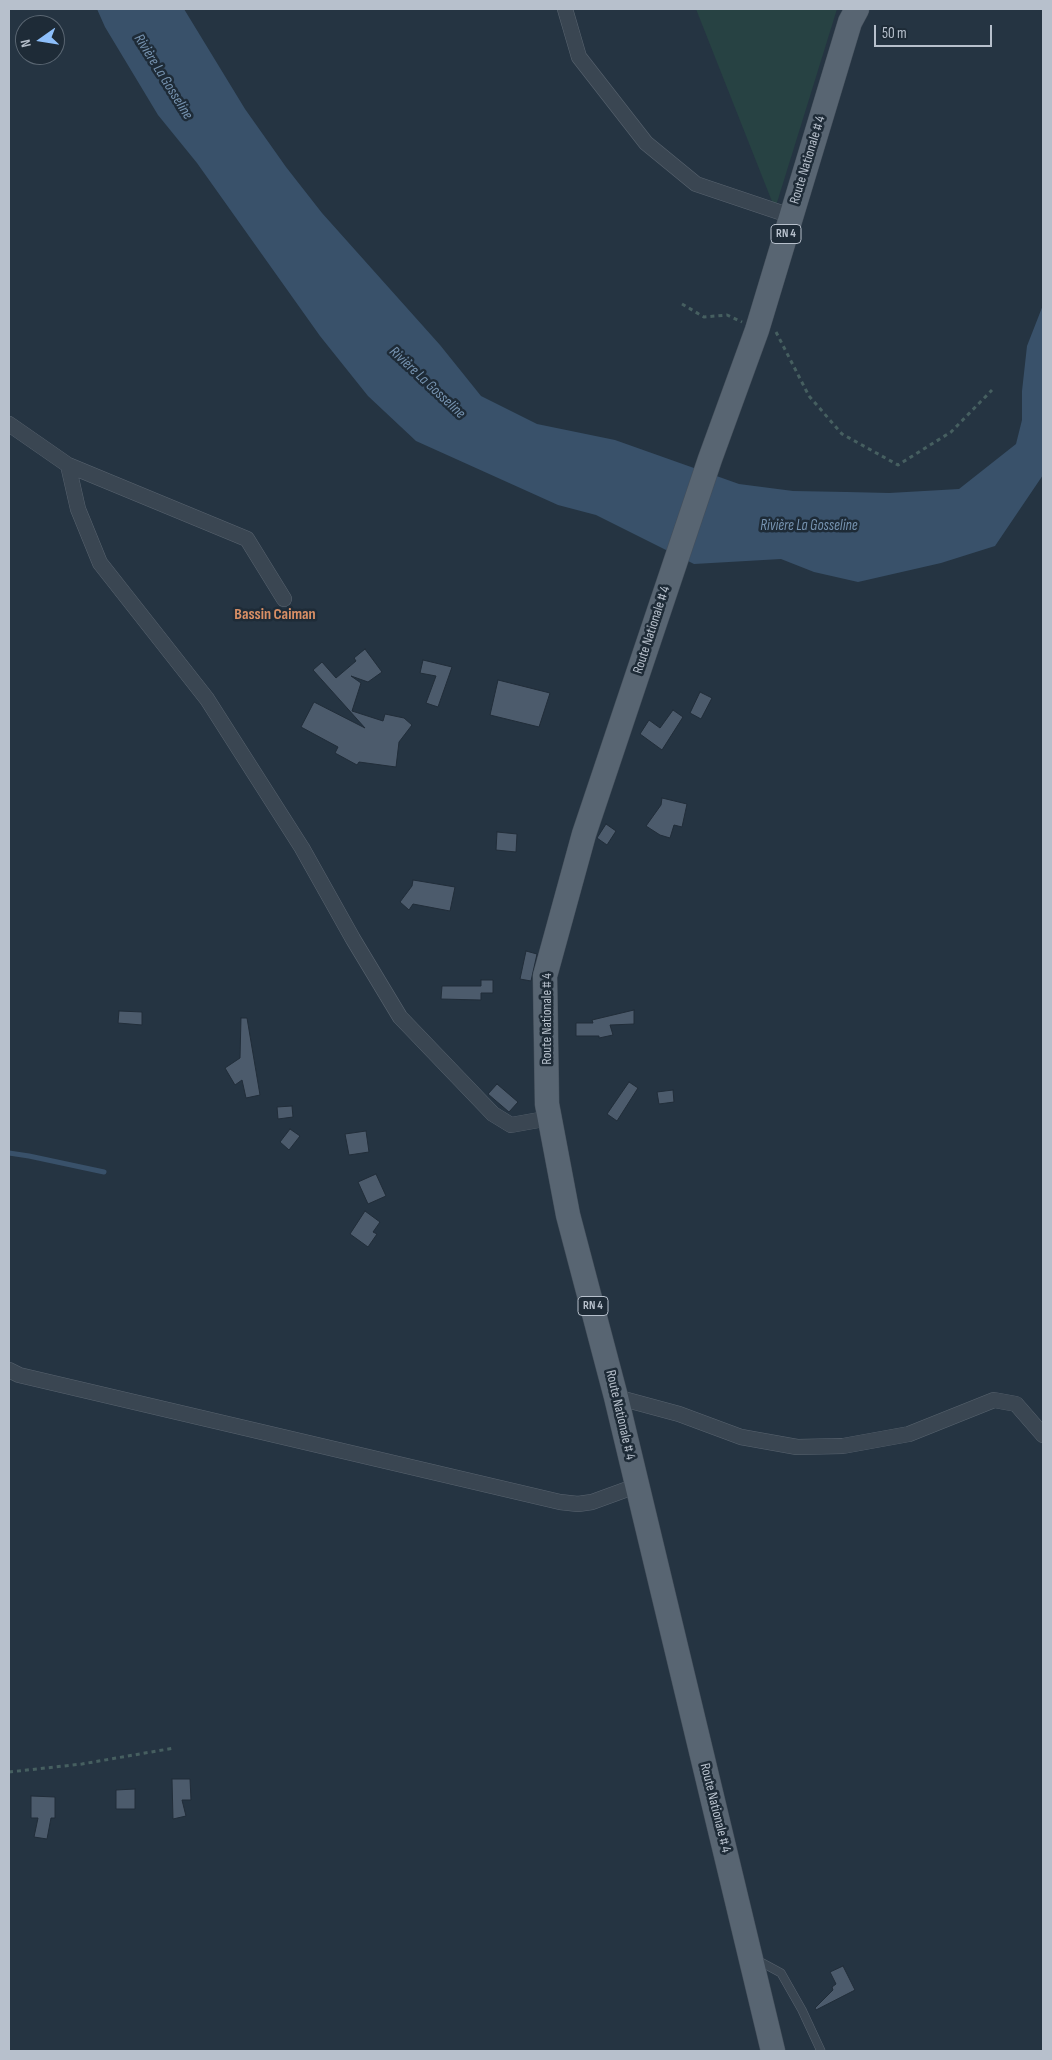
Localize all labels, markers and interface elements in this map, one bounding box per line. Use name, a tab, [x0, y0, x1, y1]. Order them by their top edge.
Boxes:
north arrow	[15, 15, 65, 65]
scale bar	[877, 15, 994, 47]
text: 50 m	[882, 24, 907, 43]
water label: Rivière La Gosseline	[130, 31, 196, 123]
text: N	[17, 38, 35, 49]
street label: Route Nationale # 4	[787, 114, 829, 206]
road number: RN 4	[771, 224, 801, 243]
water label: Rivière La Gosseline	[385, 343, 469, 423]
water label: Rivière La Gosseline	[760, 517, 858, 535]
street label: Route Nationale # 4	[630, 584, 674, 676]
district label: Bassin Caiman	[234, 605, 316, 625]
street label: Route Nationale # 4	[539, 973, 555, 1065]
road number: RN 4	[578, 1296, 608, 1315]
street label: Route Nationale # 4	[602, 1369, 638, 1461]
street label: Route Nationale # 4	[696, 1762, 734, 1854]

